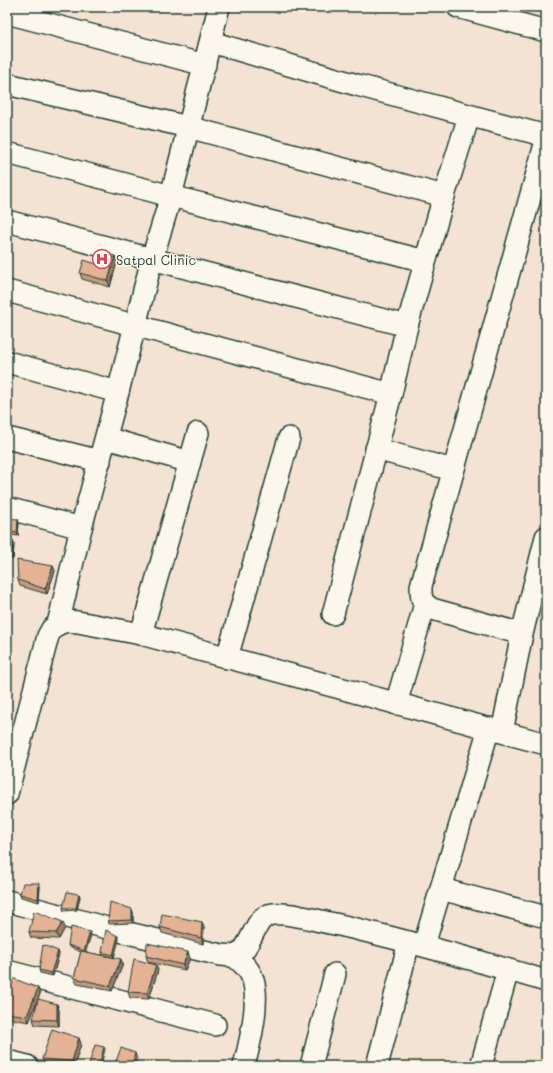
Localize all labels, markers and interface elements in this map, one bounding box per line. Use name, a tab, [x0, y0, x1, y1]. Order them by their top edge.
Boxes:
hospital icon: Satpal Clinic	[91, 248, 113, 270]
place label: Satpal Clinic	[116, 251, 196, 268]

